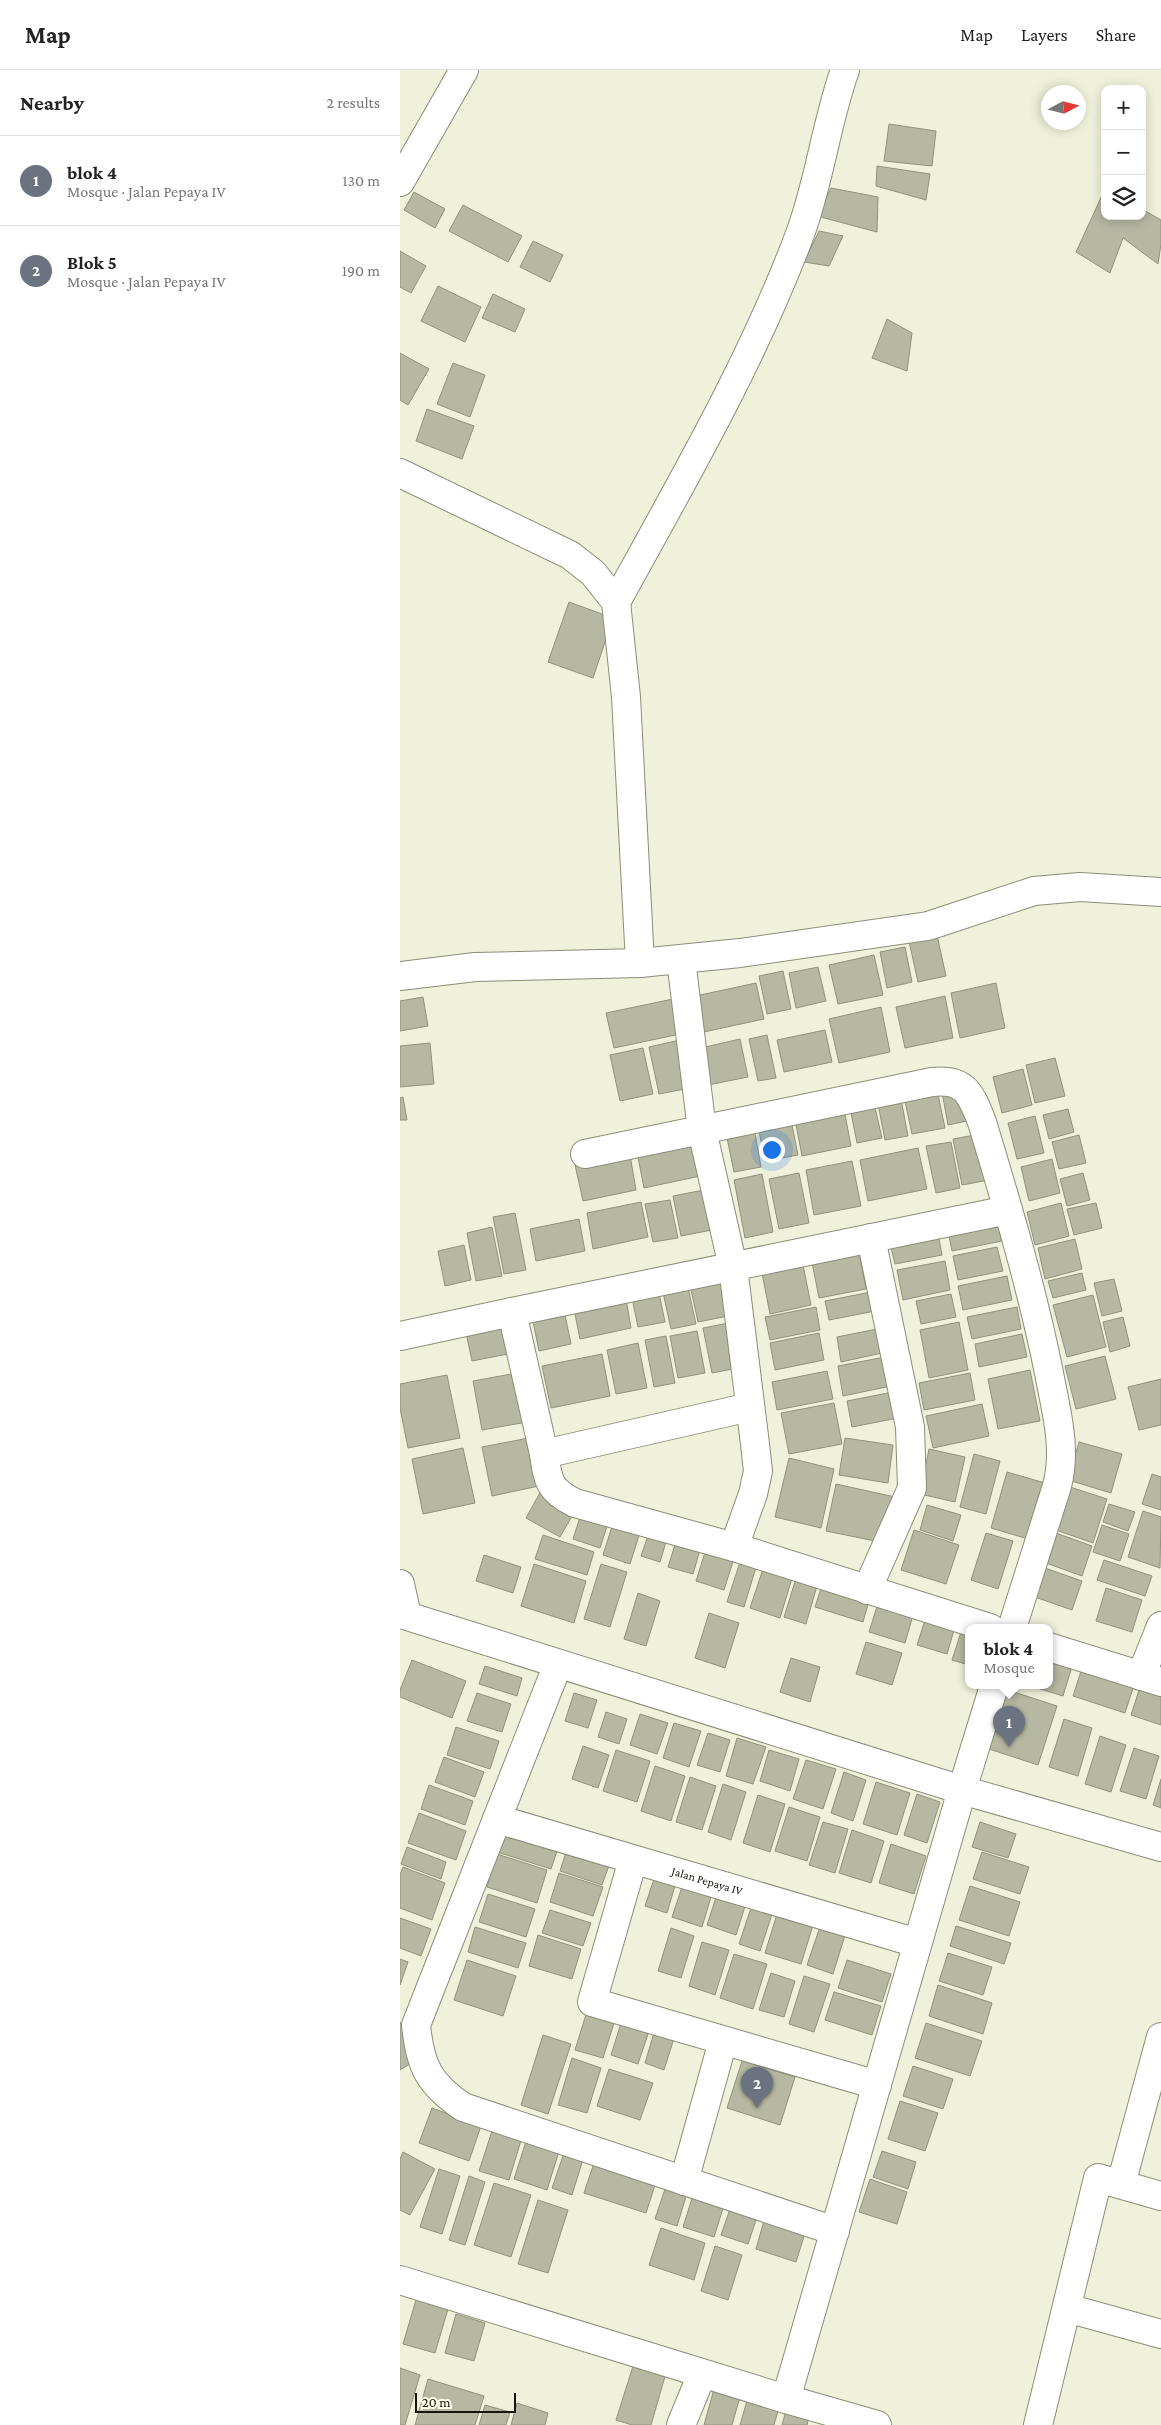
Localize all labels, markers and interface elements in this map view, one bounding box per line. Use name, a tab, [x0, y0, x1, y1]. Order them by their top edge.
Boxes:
text: Map	[25, 21, 71, 48]
text: Map	[960, 25, 993, 45]
text: Layers	[1021, 25, 1068, 45]
text: Share	[1096, 25, 1136, 45]
north arrow	[1041, 85, 1086, 130]
map controls	[1101, 85, 1146, 220]
button: +	[1101, 85, 1146, 130]
text: Nearby	[20, 91, 84, 115]
text: 2 results	[327, 94, 380, 111]
button: −	[1101, 130, 1146, 175]
text: blok 4	[67, 162, 117, 183]
text: 1	[33, 172, 39, 189]
text: 130 m	[342, 172, 380, 189]
button: layers	[1101, 175, 1146, 220]
text: Mosque · Jalan Pepaya IV	[67, 183, 226, 200]
text: Blok 5	[67, 252, 117, 273]
text: 2	[32, 262, 40, 279]
text: 190 m	[342, 262, 380, 279]
text: Mosque · Jalan Pepaya IV	[67, 273, 226, 290]
your location	[759, 1137, 785, 1163]
popup	[965, 1624, 1053, 1689]
text: blok 4	[983, 1638, 1033, 1659]
text: Mosque	[983, 1659, 1035, 1676]
pin: 1	[993, 1706, 1025, 1747]
street label: Jalan Pepaya IV	[669, 1864, 744, 1898]
pin: 2	[741, 2067, 773, 2108]
scale bar	[415, 2390, 516, 2413]
text: 20 m	[422, 2394, 450, 2410]

